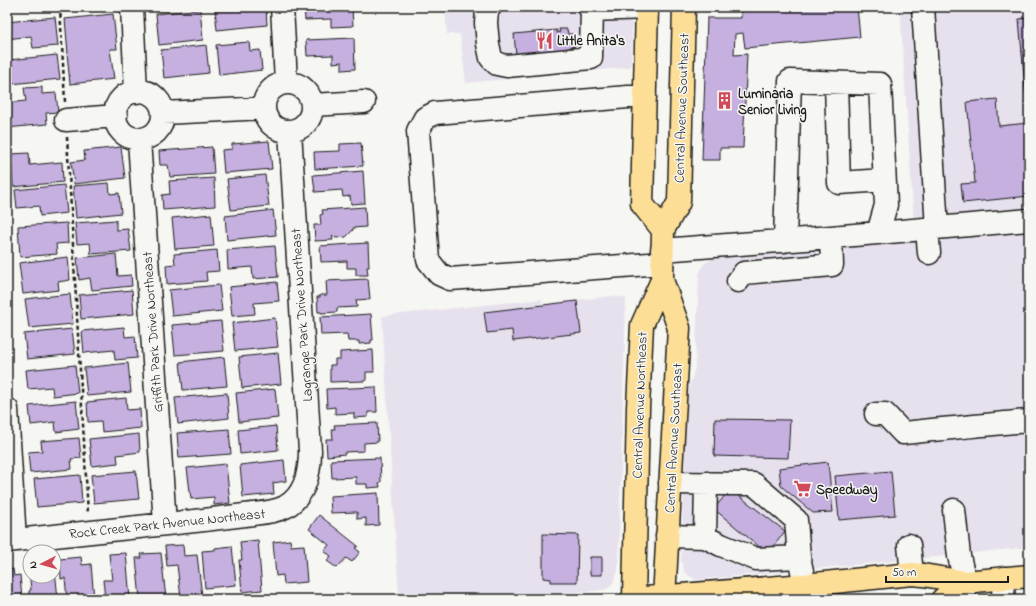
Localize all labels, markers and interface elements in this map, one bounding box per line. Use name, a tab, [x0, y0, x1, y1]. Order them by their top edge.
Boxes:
restaurant icon: Little Anita's	[534, 30, 554, 50]
place label: Little Anita's	[557, 31, 625, 52]
street label: Central Avenue Southeast	[669, 32, 696, 183]
place label: Luminaria Senior Living	[738, 84, 807, 123]
building icon: Luminaria Senior Living	[715, 91, 735, 111]
street label: Lagrange Park Drive Northeast	[286, 227, 320, 402]
street label: Griffith Park Drive Northeast	[137, 251, 170, 413]
street label: Central Avenue Northeast	[627, 331, 654, 479]
street label: Central Avenue Southeast	[660, 362, 689, 513]
supermarket icon: Speedway	[793, 479, 813, 499]
place label: Speedway	[816, 480, 878, 503]
street label: Rock Creek Park Avenue Northeast	[68, 504, 267, 545]
north arrow	[22, 544, 62, 584]
scale bar	[886, 558, 1008, 584]
text: N	[25, 560, 41, 569]
text: 50 m	[892, 564, 916, 582]

